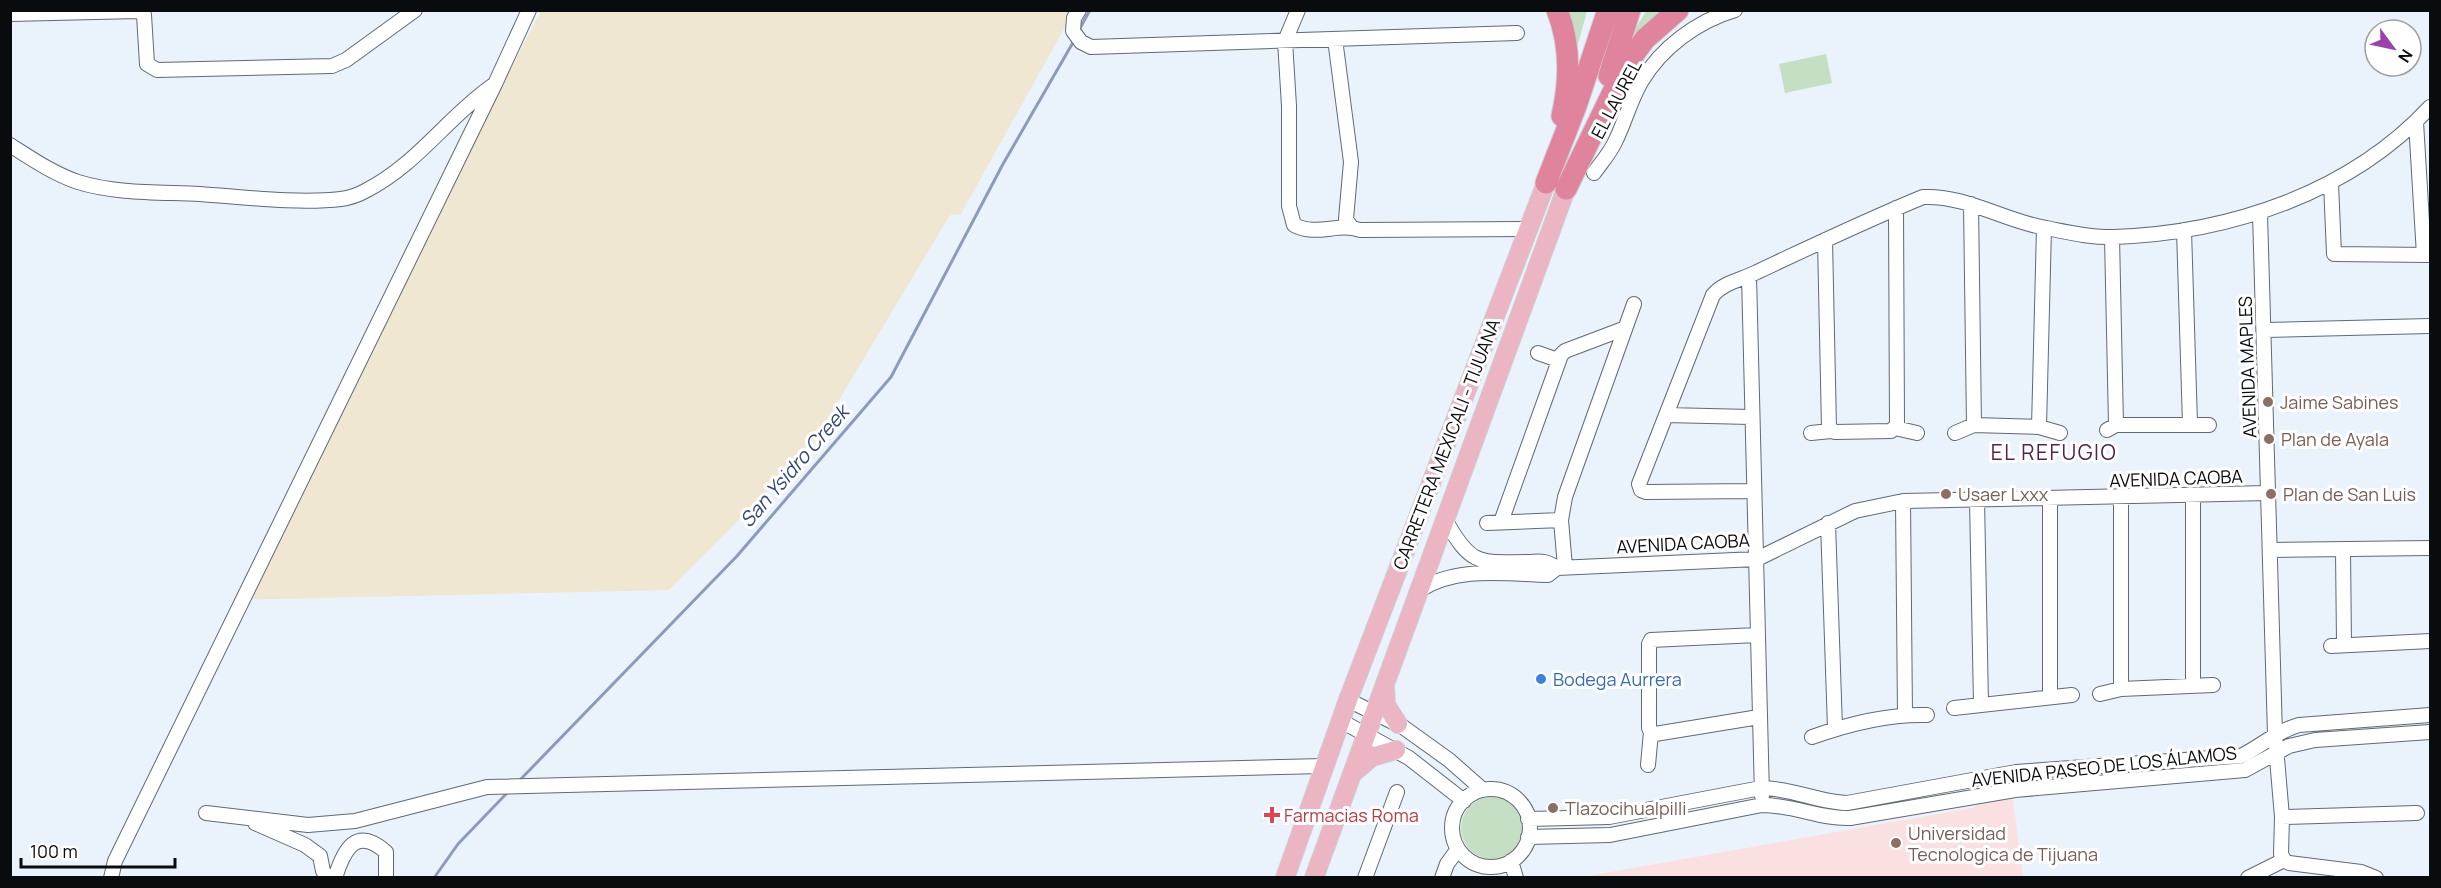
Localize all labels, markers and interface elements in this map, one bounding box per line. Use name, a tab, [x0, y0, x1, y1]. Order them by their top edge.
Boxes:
north arrow	[2363, 18, 2423, 78]
text: N	[2393, 45, 2418, 67]
street label: EL LAUREL	[1585, 55, 1647, 143]
street label: AVENIDA MAPLES	[2233, 296, 2261, 438]
street label: CARRETERA MEXICALI - TIJUANA	[1387, 314, 1505, 573]
place label: Jaime Sabines	[2280, 390, 2398, 414]
marker: Jaime Sabines	[2261, 395, 2275, 409]
water label: San Ysidro Creek	[734, 397, 856, 533]
place label: Plan de Ayala	[2281, 427, 2389, 451]
marker: Plan de Ayala	[2262, 432, 2276, 446]
district label: EL REFUGIO	[1991, 438, 2117, 466]
street label: AVENIDA CAOBA	[2109, 464, 2244, 492]
place label: Usaer Lxxx	[1958, 482, 2049, 506]
place label: Plan de San Luis	[2283, 482, 2416, 506]
marker: Usaer Lxxx	[1939, 487, 1953, 501]
marker: Plan de San Luis	[2264, 487, 2278, 501]
street label: AVENIDA CAOBA	[1616, 527, 1751, 558]
place label: Bodega Aurrera	[1553, 667, 1682, 691]
marker: Bodega Aurrera	[1534, 672, 1548, 686]
street label: AVENIDA PASEO DE LOS ÁLAMOS	[1970, 740, 2238, 792]
place label: Tlazocihualpilli	[1565, 796, 1686, 820]
marker: Tlazocihualpilli	[1546, 801, 1560, 815]
place label: Farmacias Roma	[1284, 803, 1419, 827]
marker: Farmacias Roma	[1265, 808, 1279, 822]
place label: Universidad Tecnologica de Tijuana	[1908, 821, 2098, 866]
scale bar	[21, 831, 176, 869]
marker: Universidad Tecnologica de Tijuana	[1889, 836, 1903, 850]
text: 100 m	[30, 839, 78, 863]

